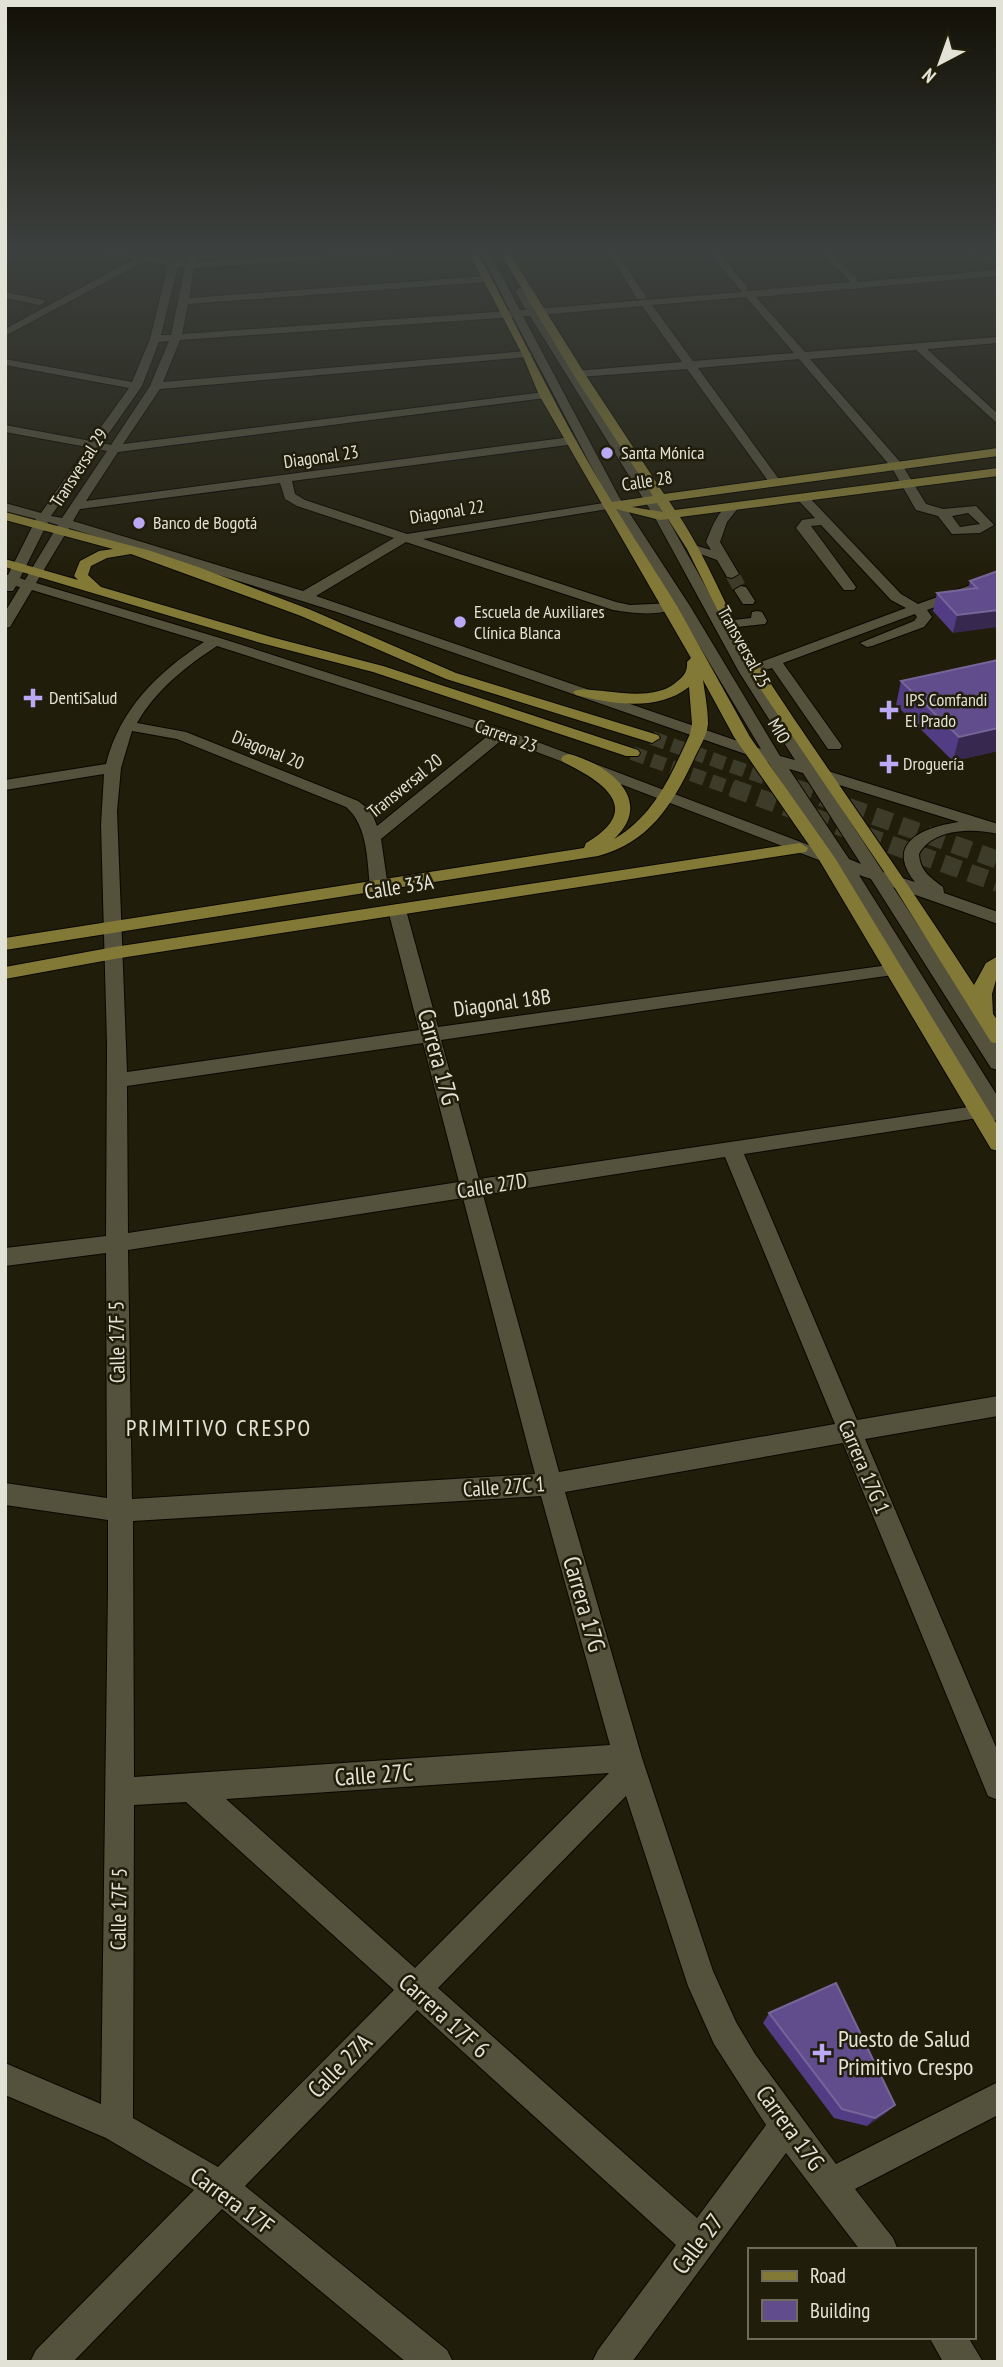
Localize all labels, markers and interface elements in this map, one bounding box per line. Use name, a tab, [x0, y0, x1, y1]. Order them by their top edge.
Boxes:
north arrow	[905, 28, 975, 98]
text: N	[917, 63, 941, 88]
street label: Transversal 29	[45, 424, 113, 512]
street label: Diagonal 23	[282, 440, 360, 473]
place label: Santa Mónica	[621, 441, 704, 464]
marker: Santa Mónica	[599, 445, 615, 461]
street label: Calle 28	[620, 465, 674, 496]
street label: Diagonal 22	[408, 494, 486, 529]
place label: Banco de Bogotá	[153, 511, 257, 534]
marker: Banco de Bogotá	[131, 515, 147, 531]
place label: Escuela de Auxiliares Clínica Blanca	[474, 600, 605, 644]
street label: Transversal 25	[713, 602, 776, 691]
marker: Escuela de Auxiliares Clínica Blanca	[452, 614, 468, 630]
place label: DentiSalud	[49, 686, 117, 709]
marker: DentiSalud	[23, 688, 43, 708]
place label: IPS Comfandi El Prado	[905, 688, 988, 732]
marker: IPS Comfandi El Prado	[879, 700, 899, 720]
street label: Carrera 23	[472, 714, 540, 757]
street label: MIO	[763, 714, 796, 748]
street label: Diagonal 20	[229, 725, 307, 774]
street label: Transversal 20	[363, 749, 447, 823]
place label: Droguería	[903, 752, 964, 775]
marker: Droguería	[881, 756, 897, 772]
street label: Calle 33A	[362, 868, 435, 905]
street label: Diagonal 18B	[452, 982, 552, 1023]
street label: Carrera 17G	[411, 1006, 466, 1108]
street label: Calle 27D	[455, 1167, 529, 1204]
street label: Calle 17F 5	[102, 1301, 131, 1383]
district label: PRIMITIVO CRESPO	[126, 1413, 312, 1442]
street label: Carrera 17G 1	[833, 1416, 896, 1518]
street label: Calle 27C 1	[462, 1470, 546, 1503]
street label: Carrera 17G	[556, 1553, 613, 1655]
street label: Calle 27C	[334, 1756, 414, 1793]
street label: Calle 17F 5	[104, 1868, 133, 1950]
street label: Carrera 17F 6	[392, 1967, 496, 2065]
place label: Puesto de Salud Primitivo Crespo	[838, 2023, 973, 2082]
street label: Calle 27A	[301, 2026, 379, 2105]
marker: Puesto de Salud Primitivo Crespo	[812, 2043, 832, 2063]
street label: Carrera 17G	[749, 2079, 832, 2176]
street label: Carrera 17F	[184, 2160, 280, 2241]
street label: Calle 27	[665, 2207, 730, 2280]
legend	[748, 2248, 975, 2339]
text: Road	[810, 2262, 846, 2289]
text: Building	[810, 2297, 870, 2324]

